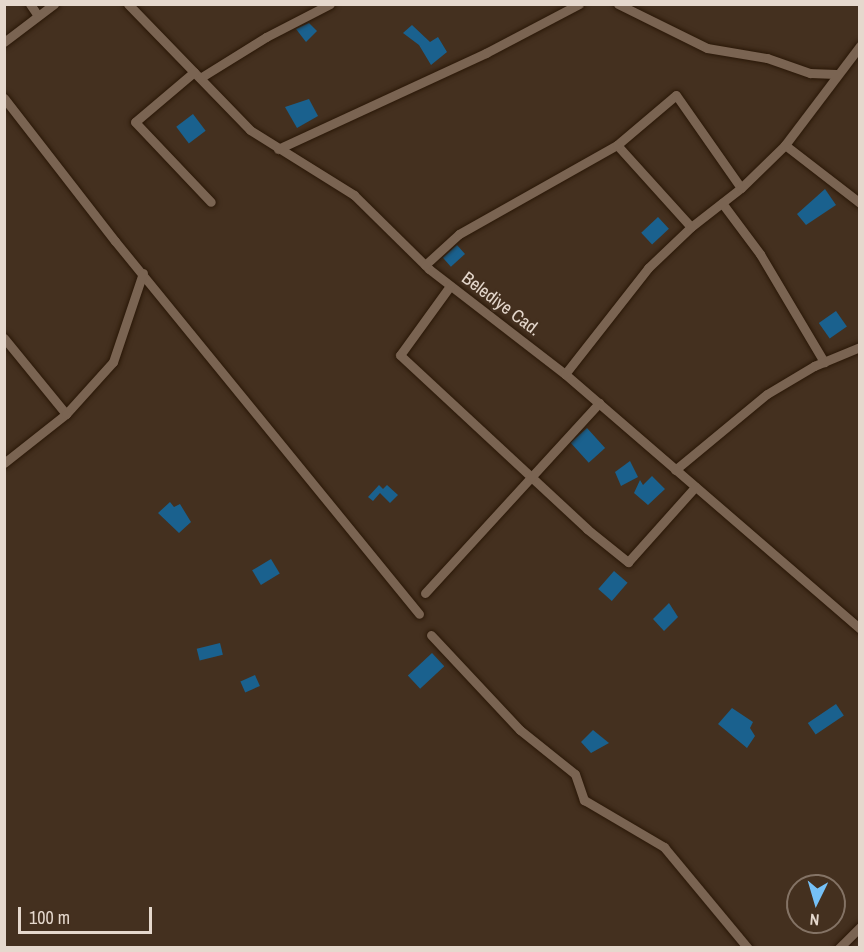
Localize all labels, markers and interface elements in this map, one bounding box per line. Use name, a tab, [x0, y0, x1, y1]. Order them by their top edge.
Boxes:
street label: Belediye Cad.	[457, 267, 545, 341]
north arrow	[786, 874, 846, 934]
scale bar	[21, 895, 154, 933]
text: 100 m	[29, 905, 70, 930]
text: N	[809, 909, 820, 931]

